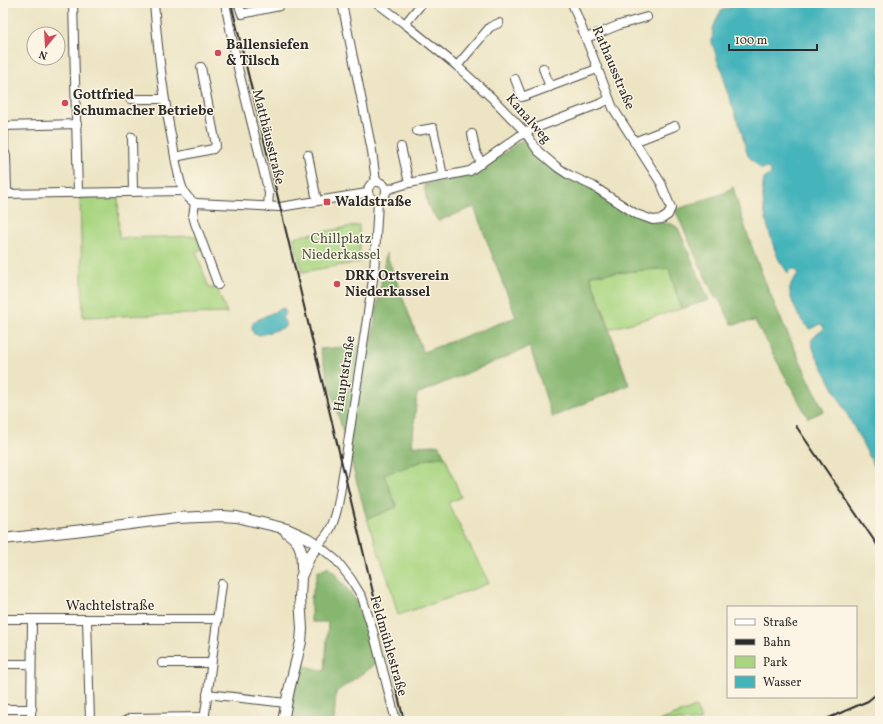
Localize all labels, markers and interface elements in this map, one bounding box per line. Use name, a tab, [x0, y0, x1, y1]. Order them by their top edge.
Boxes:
street label: Rathausstraße	[587, 23, 639, 113]
north arrow	[26, 26, 66, 66]
scale bar	[729, 26, 817, 52]
text: 100 m	[735, 33, 768, 49]
place label: Ballensiefen & Tilsch	[226, 36, 309, 71]
text: N	[37, 46, 49, 62]
marker: Ballensiefen & Tilsch	[213, 48, 223, 58]
place label: Gottfried Schumacher Betriebe	[73, 86, 214, 121]
street label: Matthäusstraße	[247, 87, 289, 187]
street label: Kanalweg	[501, 90, 555, 148]
marker: Gottfried Schumacher Betriebe	[60, 98, 70, 108]
place label: Waldstraße	[335, 193, 411, 212]
marker: Waldstraße	[322, 197, 332, 207]
park label: Chillplatz Niederkassel	[301, 230, 381, 265]
place label: DRK Ortsverein Niederkassel	[345, 267, 449, 302]
marker: DRK Ortsverein Niederkassel	[332, 279, 342, 289]
street label: Hauptstraße	[330, 334, 360, 414]
street label: Feldmühlestraße	[365, 593, 412, 699]
street label: Wachtelstraße	[66, 597, 155, 616]
legend	[727, 606, 857, 698]
text: Straße	[763, 615, 798, 631]
text: Bahn	[763, 635, 791, 651]
text: Park	[763, 655, 788, 671]
text: Wasser	[763, 675, 801, 691]

